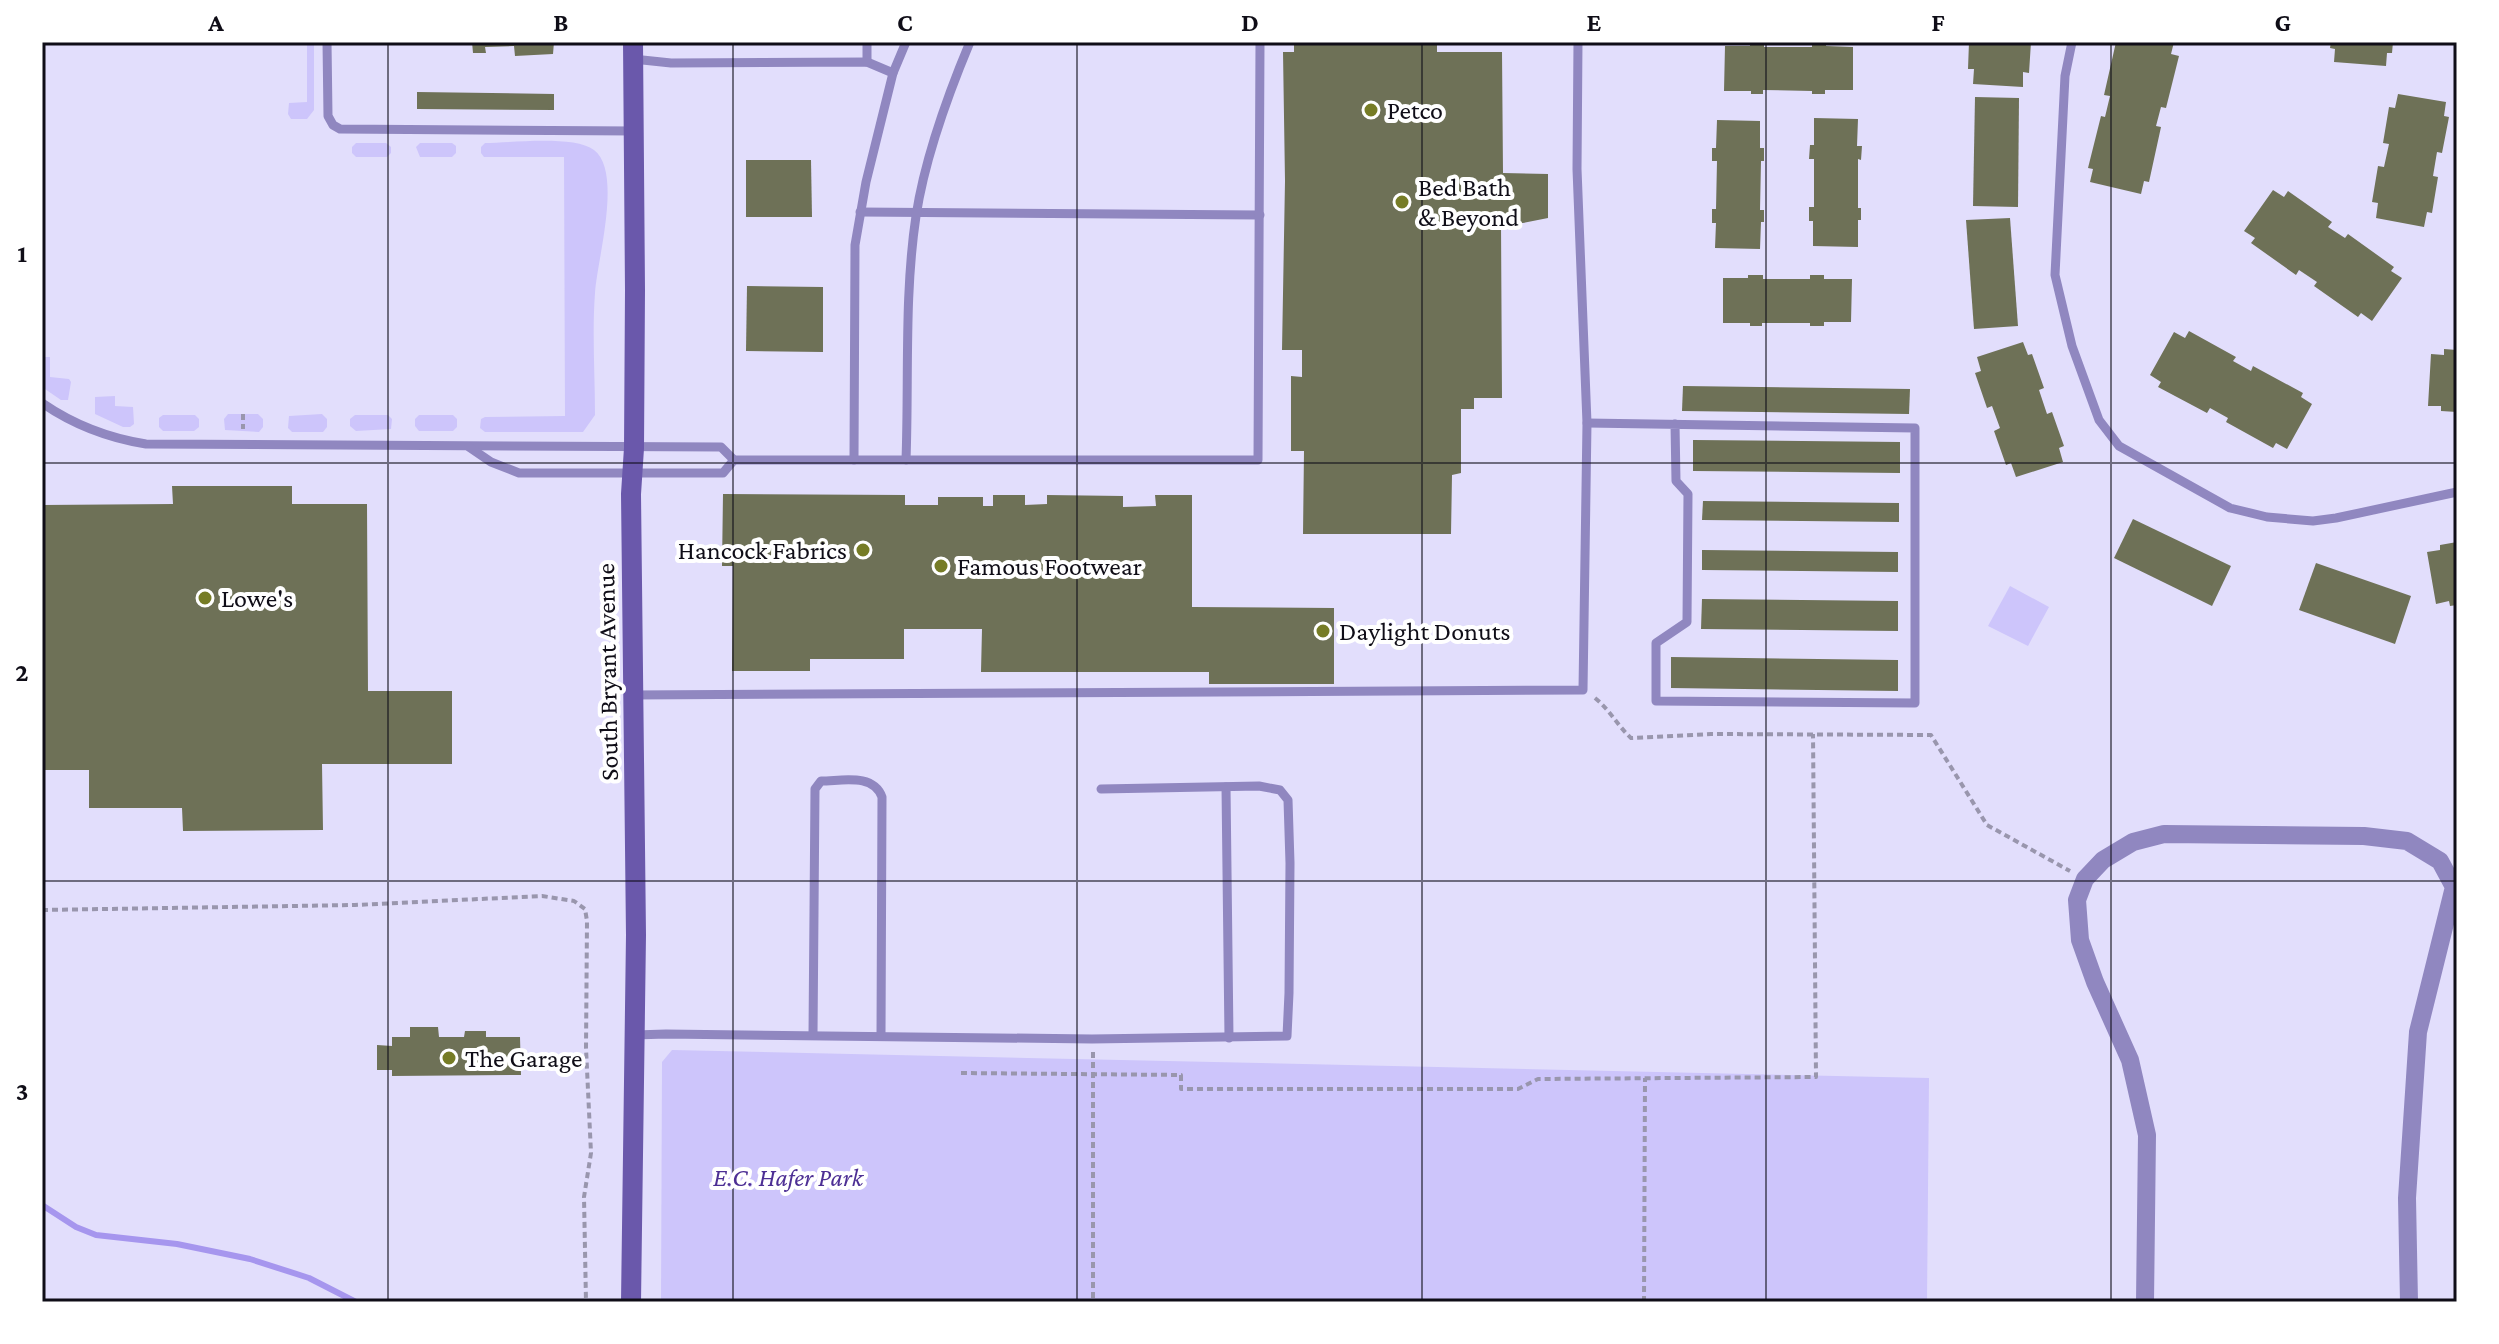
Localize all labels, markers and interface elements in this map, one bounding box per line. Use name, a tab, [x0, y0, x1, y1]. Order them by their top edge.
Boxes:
text: A	[207, 8, 224, 37]
text: B	[553, 8, 569, 37]
text: C	[897, 8, 913, 37]
text: D	[1241, 8, 1259, 37]
text: E	[1587, 8, 1602, 37]
text: F	[1931, 8, 1945, 37]
text: G	[2275, 8, 2291, 37]
place label: Petco	[1387, 96, 1443, 125]
marker: Petco	[1362, 101, 1380, 119]
place label: Bed Bath & Beyond	[1418, 173, 1519, 232]
marker: Bed Bath & Beyond	[1393, 193, 1411, 211]
text: 1	[17, 239, 27, 268]
place label: Hancock Fabrics	[678, 536, 847, 565]
marker: Hancock Fabrics	[854, 541, 872, 559]
place label: Famous Footwear	[957, 552, 1142, 581]
marker: Famous Footwear	[932, 557, 950, 575]
street label: South Bryant Avenue	[591, 563, 624, 781]
place label: Lowe's	[221, 584, 293, 613]
marker: Lowe's	[196, 589, 214, 607]
place label: Daylight Donuts	[1339, 617, 1510, 646]
marker: Daylight Donuts	[1314, 622, 1332, 640]
text: 2	[15, 658, 29, 687]
place label: The Garage	[465, 1044, 583, 1073]
marker: The Garage	[440, 1049, 458, 1067]
text: 3	[16, 1077, 28, 1106]
park label: E.C. Hafer Park	[713, 1163, 865, 1192]

